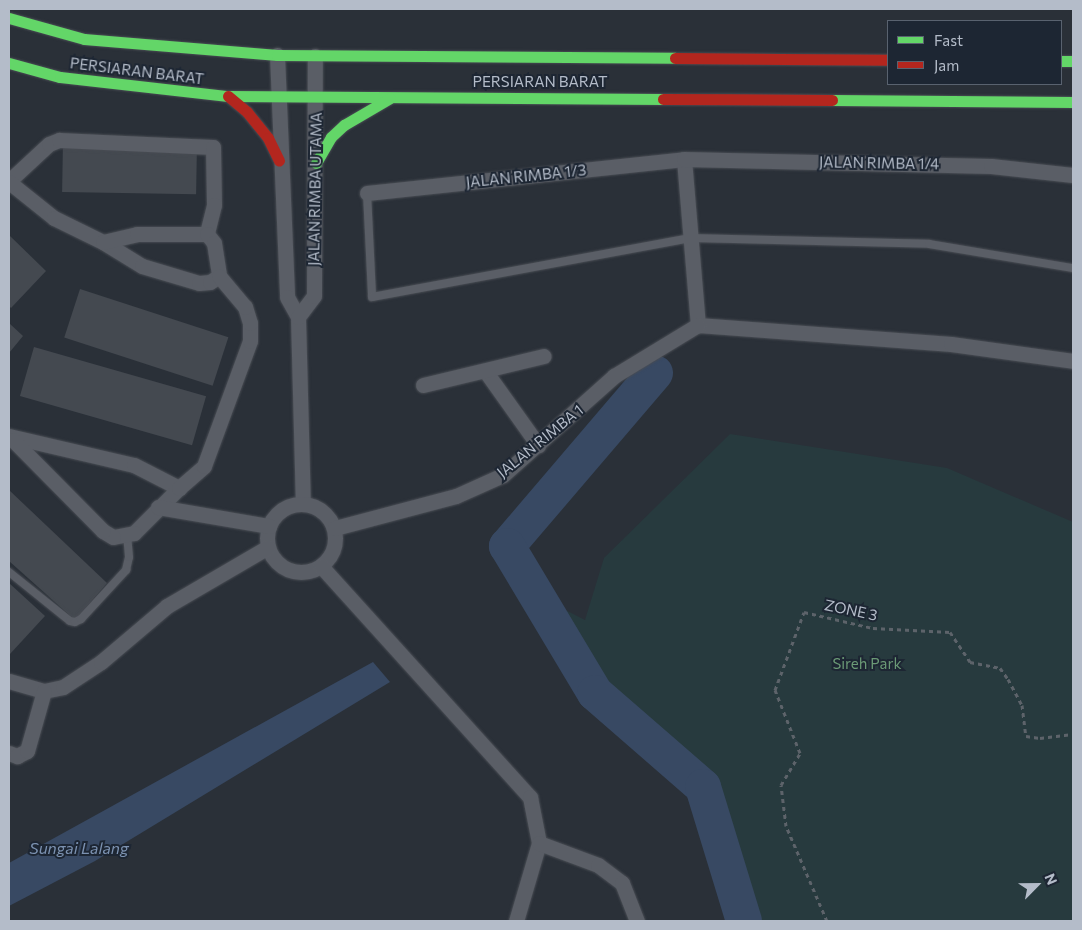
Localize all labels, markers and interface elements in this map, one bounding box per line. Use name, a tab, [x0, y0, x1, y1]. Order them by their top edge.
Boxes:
legend	[887, 20, 1062, 85]
text: Fast	[934, 31, 963, 49]
street label: PERSIARAN BARAT	[69, 54, 205, 88]
text: Jam	[934, 56, 959, 74]
street label: PERSIARAN BARAT	[473, 73, 607, 91]
street label: JALAN RIMBA UTAMA	[305, 112, 325, 266]
street label: JALAN RIMBA 1/4	[819, 153, 939, 173]
street label: JALAN RIMBA 1/3	[465, 161, 587, 191]
street label: JALAN RIMBA 1	[493, 401, 587, 481]
street label: ZONE 3	[823, 596, 879, 624]
park label: Sireh Park	[832, 655, 902, 673]
water label: Sungai Lalang	[29, 838, 129, 858]
north arrow	[1012, 860, 1062, 910]
text: N	[1041, 871, 1061, 887]

